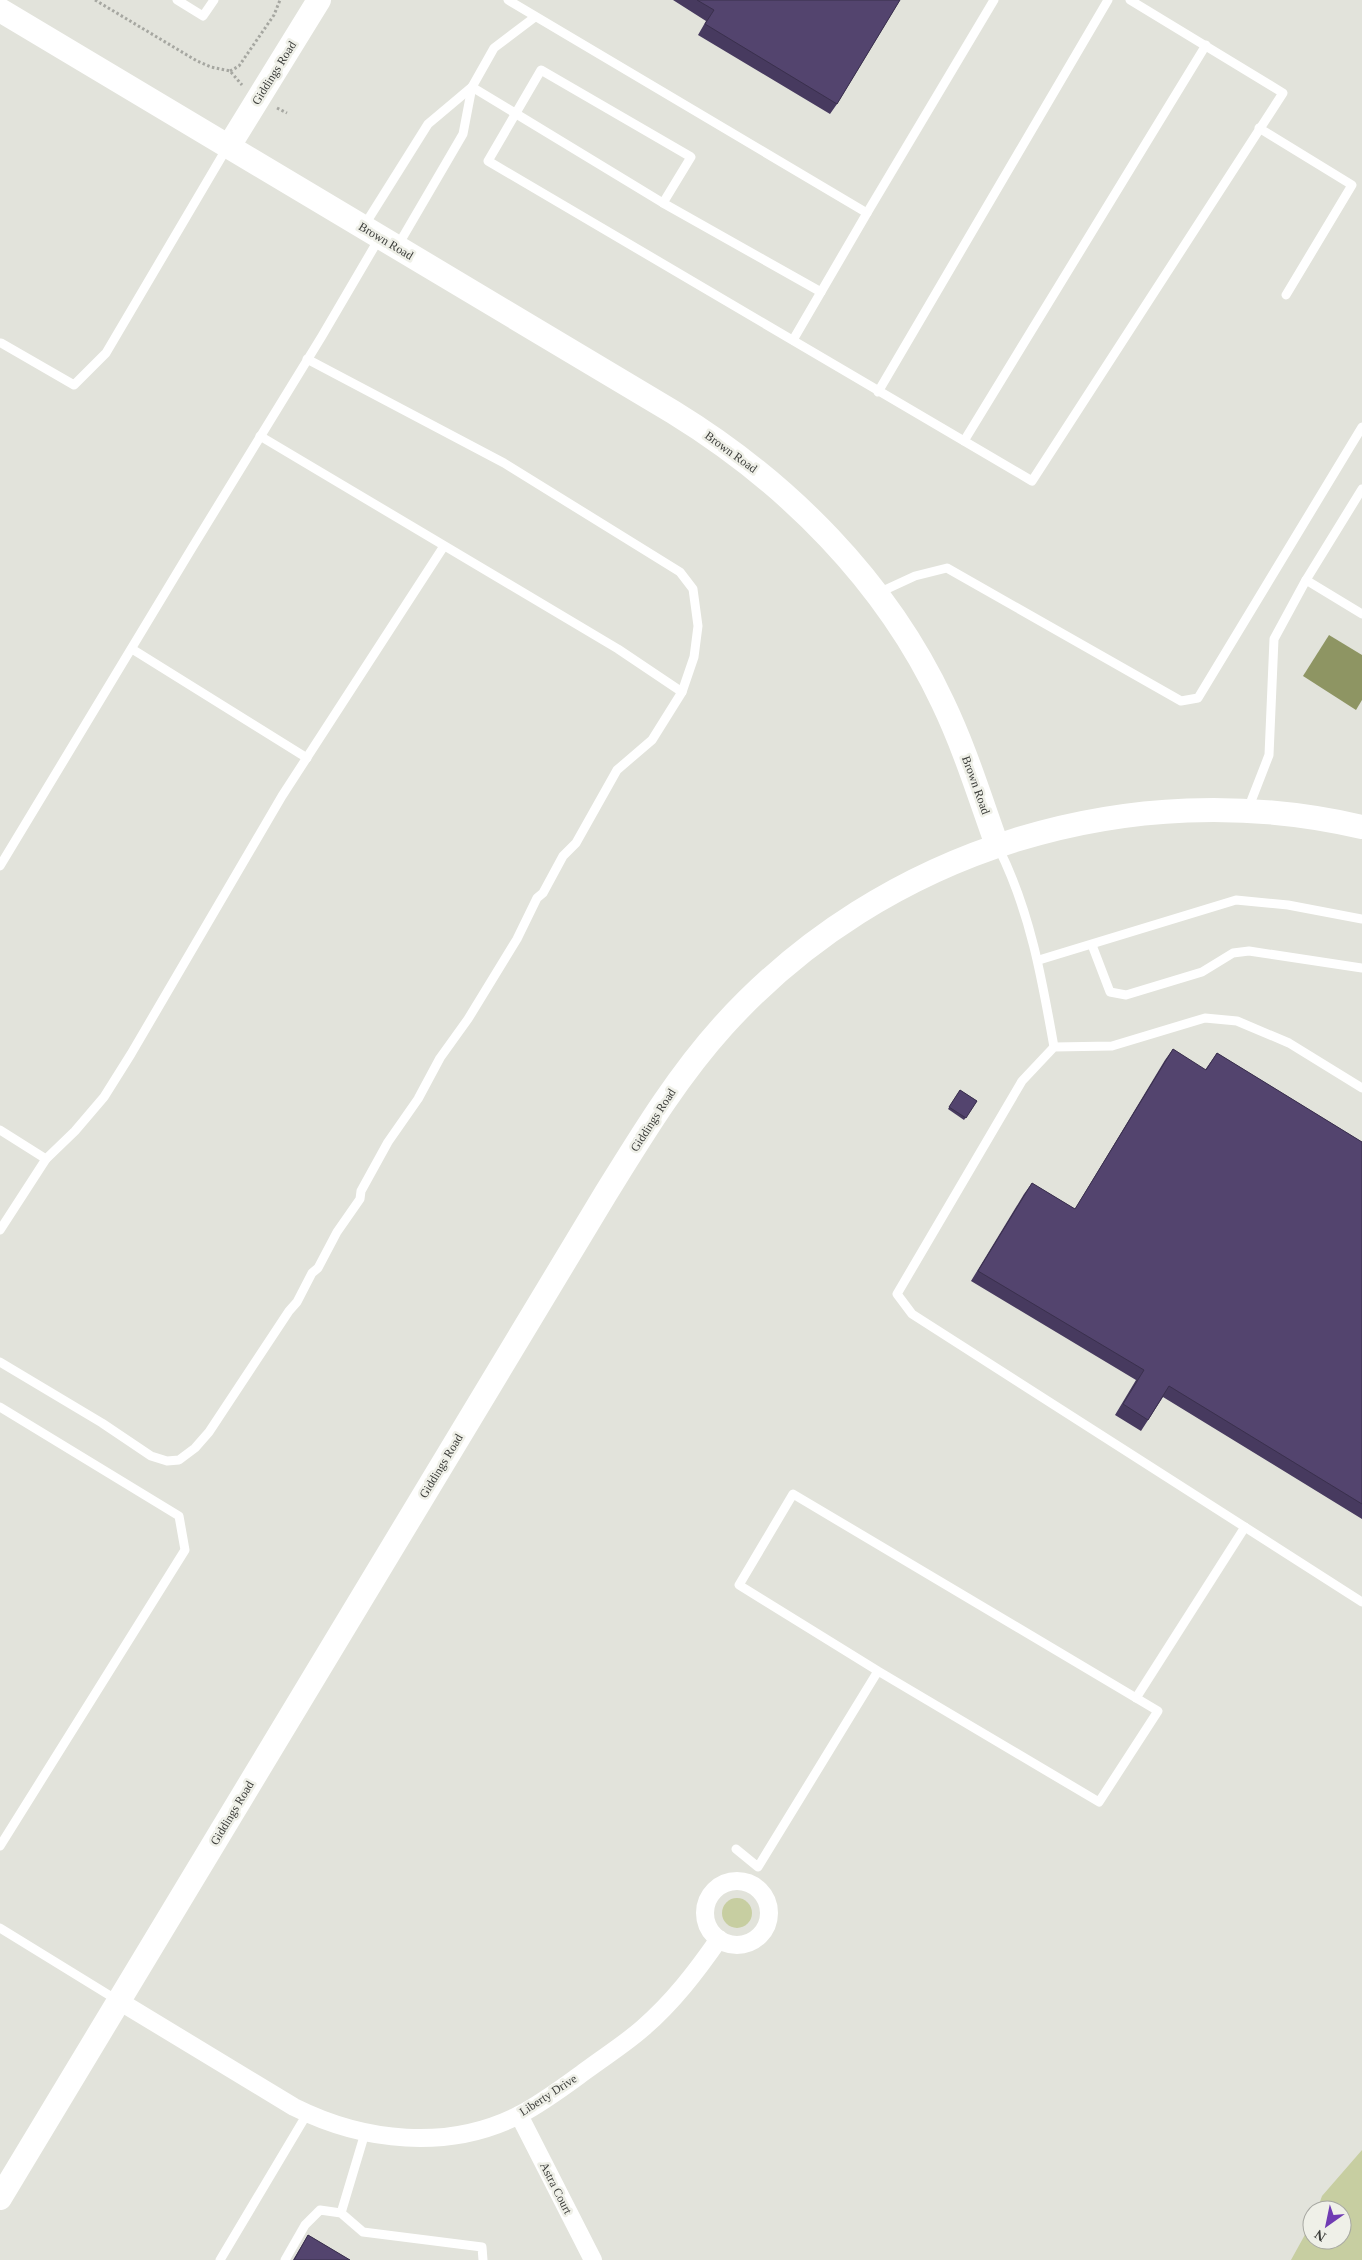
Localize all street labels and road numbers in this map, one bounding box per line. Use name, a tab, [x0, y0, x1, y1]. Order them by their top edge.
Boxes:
street label: Giddings Road	[249, 39, 299, 107]
street label: Brown Road	[356, 219, 416, 263]
street label: Brown Road	[702, 428, 760, 476]
street label: Brown Road	[959, 754, 993, 816]
street label: Giddings Road	[627, 1086, 679, 1154]
street label: Giddings Road	[416, 1431, 466, 1501]
street label: Giddings Road	[207, 1778, 257, 1848]
street label: Liberty Drive	[517, 2071, 579, 2119]
street label: Astra Court	[537, 2160, 575, 2217]

